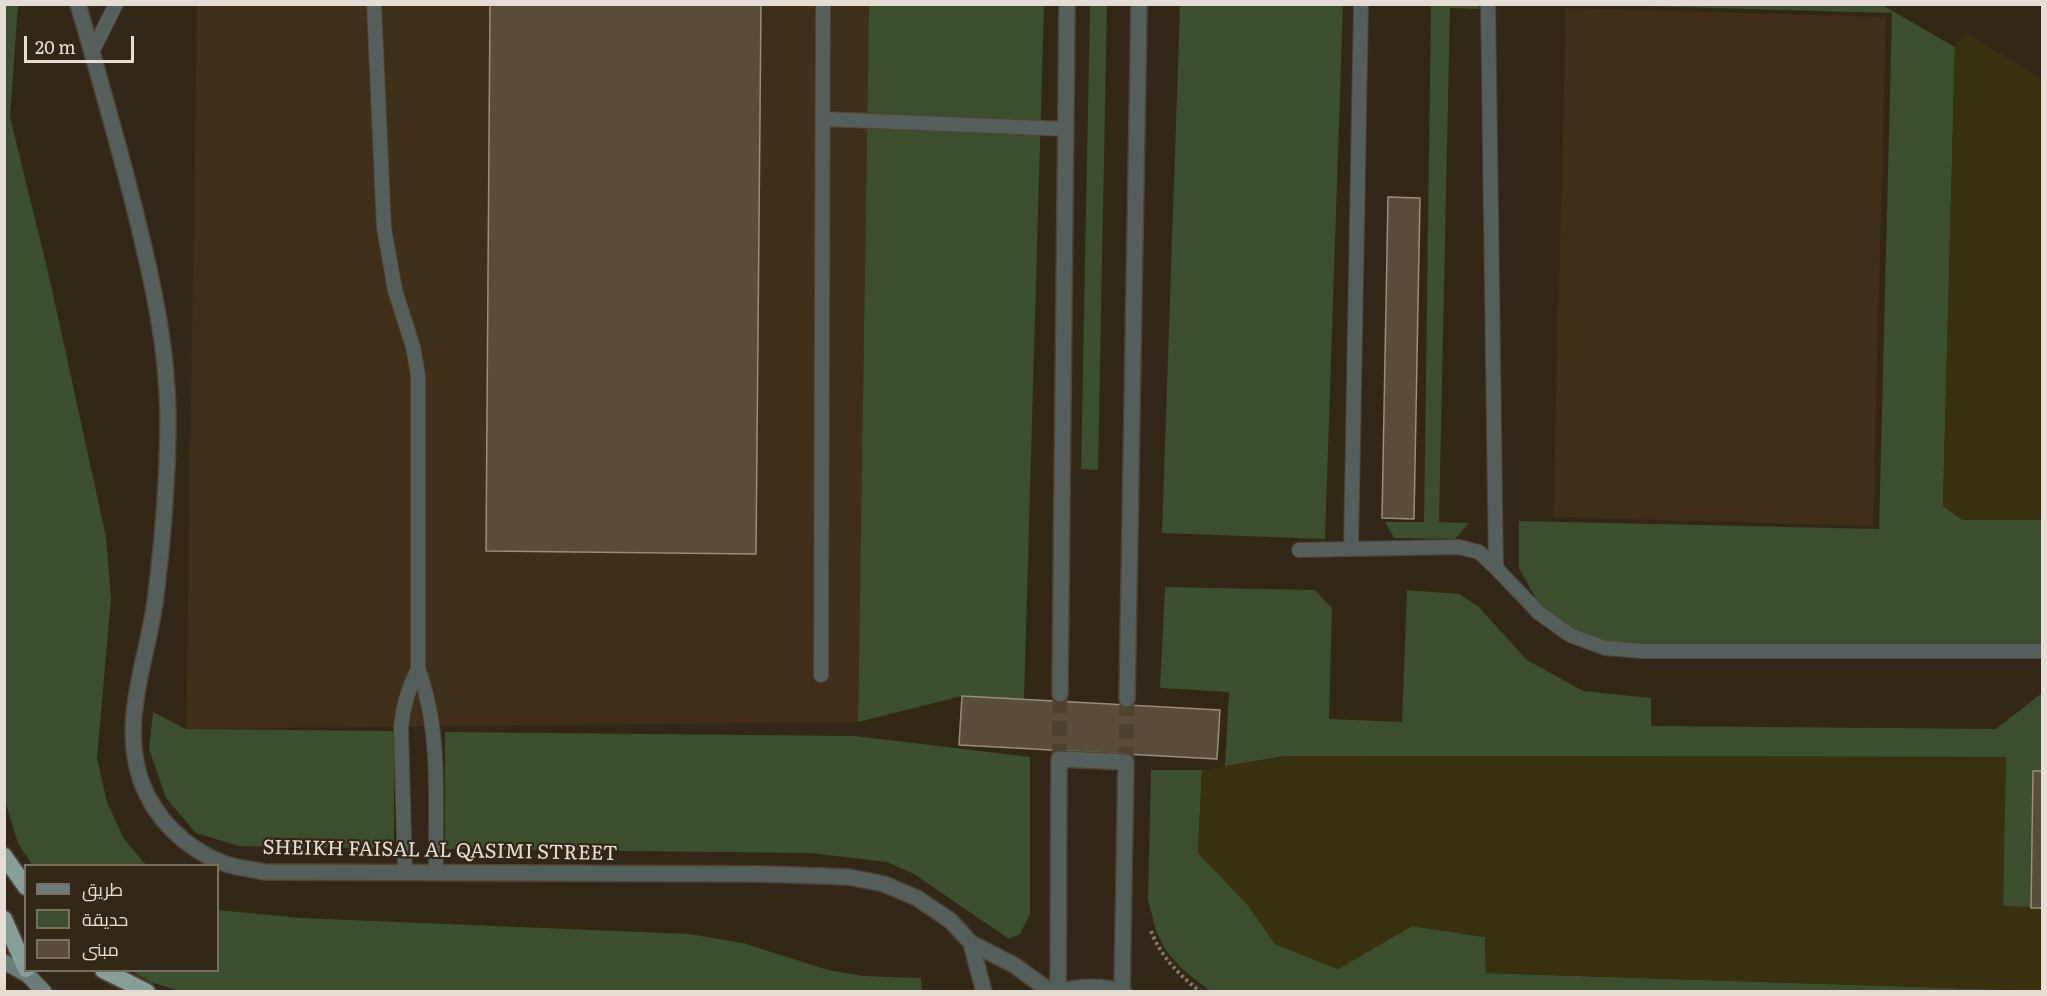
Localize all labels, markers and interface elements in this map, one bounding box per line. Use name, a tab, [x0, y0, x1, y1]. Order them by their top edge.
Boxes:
scale bar	[27, 24, 136, 62]
text: 20 m	[35, 33, 76, 60]
street label: SHEIKH FAISAL AL QASIMI STREET	[262, 836, 618, 866]
legend	[24, 864, 219, 972]
text: طريق	[82, 875, 123, 902]
text: حديقة	[82, 905, 128, 932]
text: مبنى	[82, 935, 119, 962]

